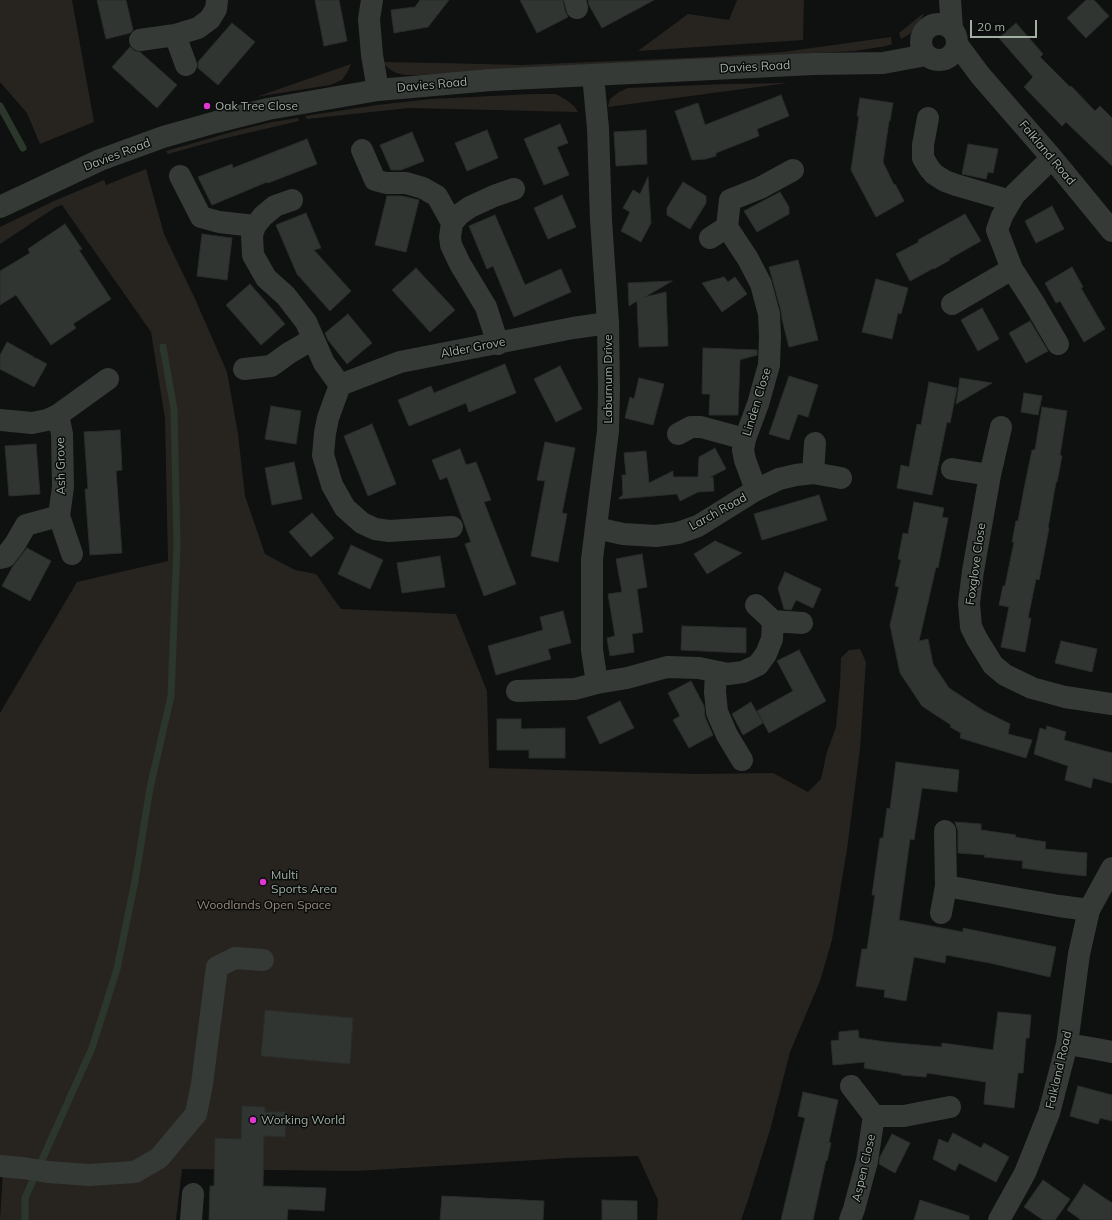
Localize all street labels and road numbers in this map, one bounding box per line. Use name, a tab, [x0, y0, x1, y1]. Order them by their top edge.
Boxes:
street label: Davies Road	[719, 58, 791, 76]
street label: Davies Road	[396, 75, 468, 95]
street label: Falkland Road	[1016, 118, 1078, 188]
street label: Davies Road	[82, 136, 152, 174]
street label: Alder Grove	[439, 335, 507, 361]
street label: Laburnum Drive	[601, 335, 615, 423]
street label: Linden Close	[740, 366, 774, 438]
street label: Ash Grove	[53, 437, 69, 495]
street label: Larch Road	[687, 490, 749, 534]
street label: Foxglove Close	[963, 522, 989, 606]
street label: Falkland Road	[1043, 1030, 1075, 1110]
street label: Aspen Close	[849, 1133, 879, 1203]

